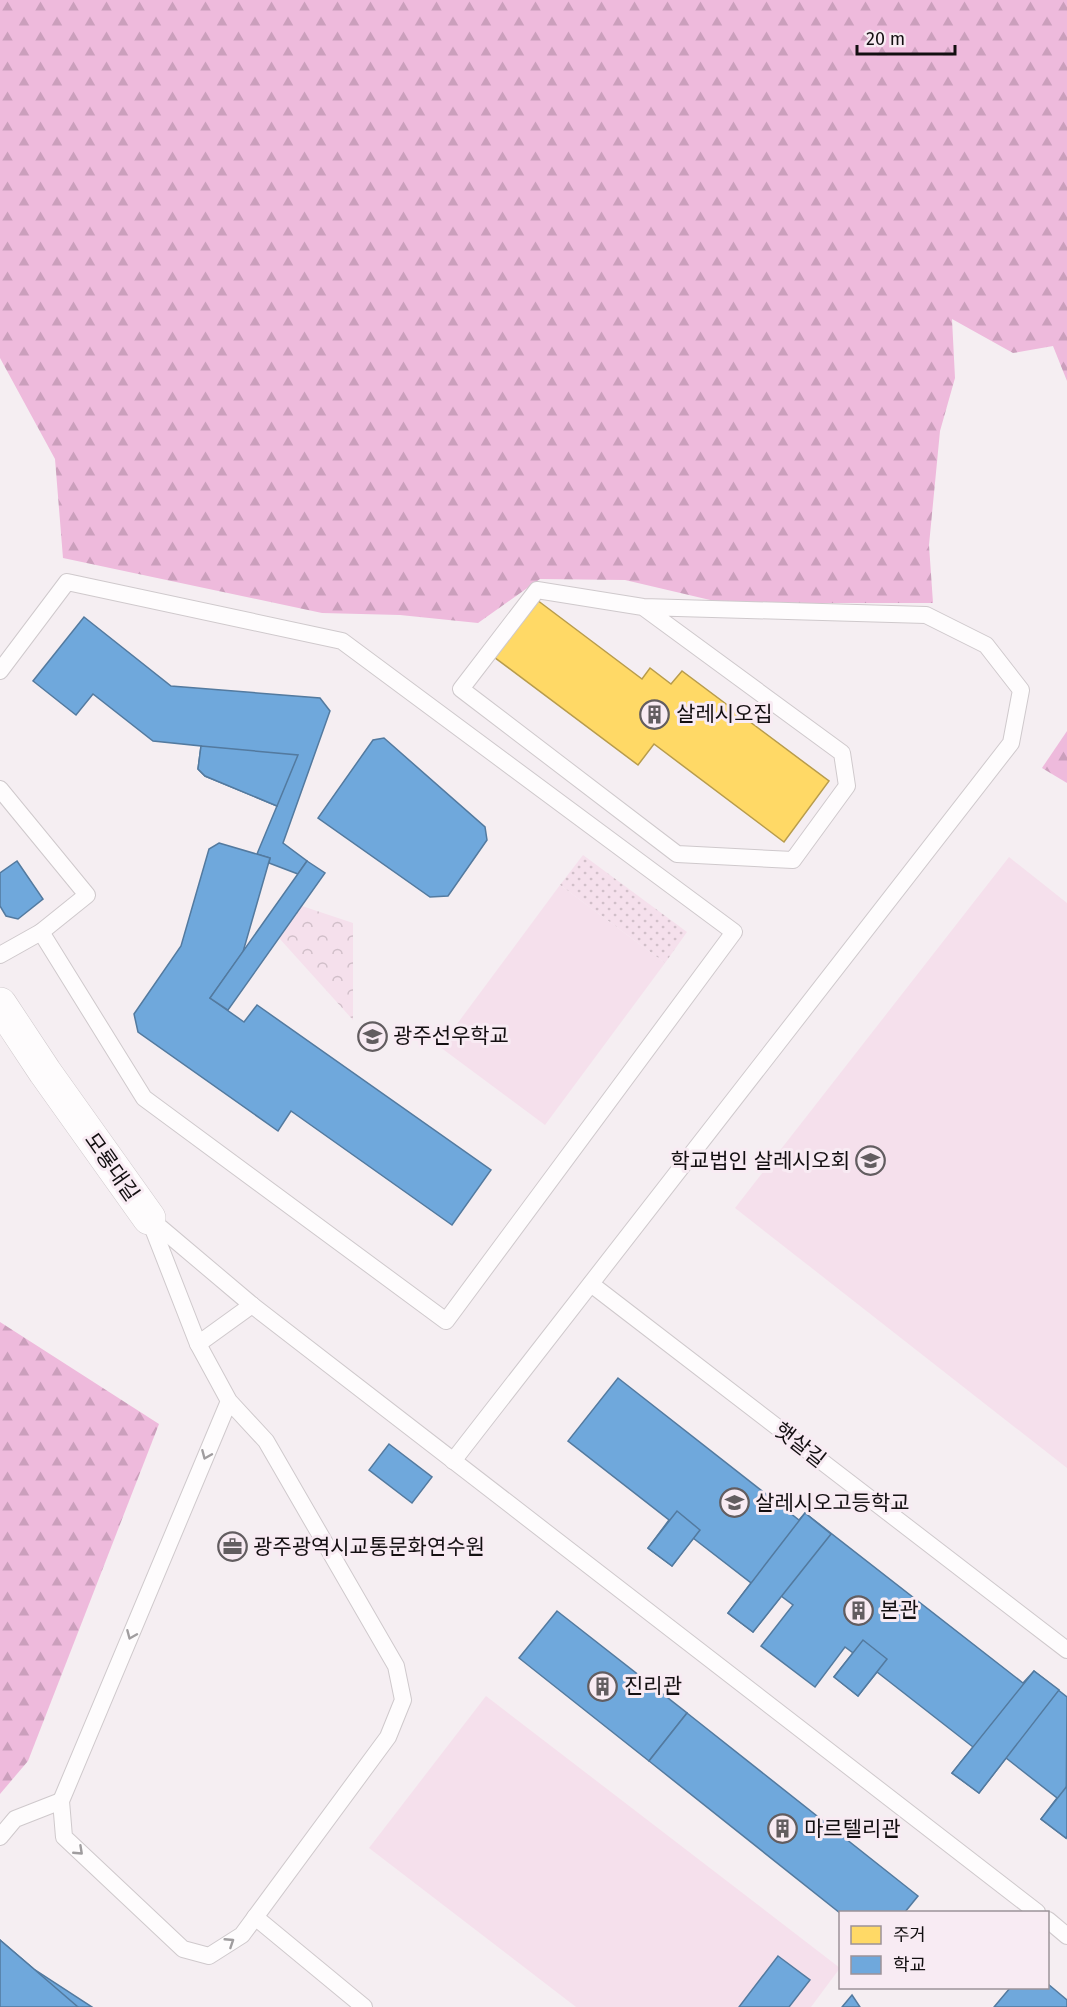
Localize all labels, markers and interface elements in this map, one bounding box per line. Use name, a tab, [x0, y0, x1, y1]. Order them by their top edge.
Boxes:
scale bar	[857, 18, 954, 56]
text: 20 m	[866, 28, 905, 50]
building icon: 살레시오집	[639, 698, 671, 730]
place label: 살레시오집	[676, 701, 773, 727]
school or university icon: 광주선우학교	[356, 1020, 388, 1052]
place label: 광주선우학교	[393, 1023, 509, 1049]
street label: 모룡대길	[79, 1128, 145, 1206]
school or university icon: 학교법인 살레시오회	[855, 1145, 887, 1177]
place label: 학교법인 살레시오회	[671, 1148, 850, 1174]
street label: 햇살길	[769, 1417, 831, 1473]
one-way arrow	[201, 1449, 213, 1460]
school or university icon: 살레시오고등학교	[718, 1487, 750, 1519]
place label: 살레시오고등학교	[755, 1490, 910, 1516]
office icon: 광주광역시교통문화연수원	[216, 1531, 248, 1563]
place label: 광주광역시교통문화연수원	[253, 1534, 485, 1560]
building icon: 본관	[843, 1594, 875, 1626]
place label: 본관	[880, 1597, 919, 1623]
one-way arrow	[126, 1628, 138, 1639]
building icon: 진리관	[587, 1670, 619, 1702]
place label: 진리관	[624, 1673, 682, 1699]
building icon: 마르텔리관	[767, 1813, 799, 1845]
place label: 마르텔리관	[804, 1816, 901, 1842]
one-way arrow	[73, 1844, 83, 1855]
legend	[839, 1911, 1049, 1989]
text: 주거	[893, 1924, 926, 1946]
one-way arrow	[224, 1938, 234, 1950]
text: 학교	[893, 1954, 926, 1976]

